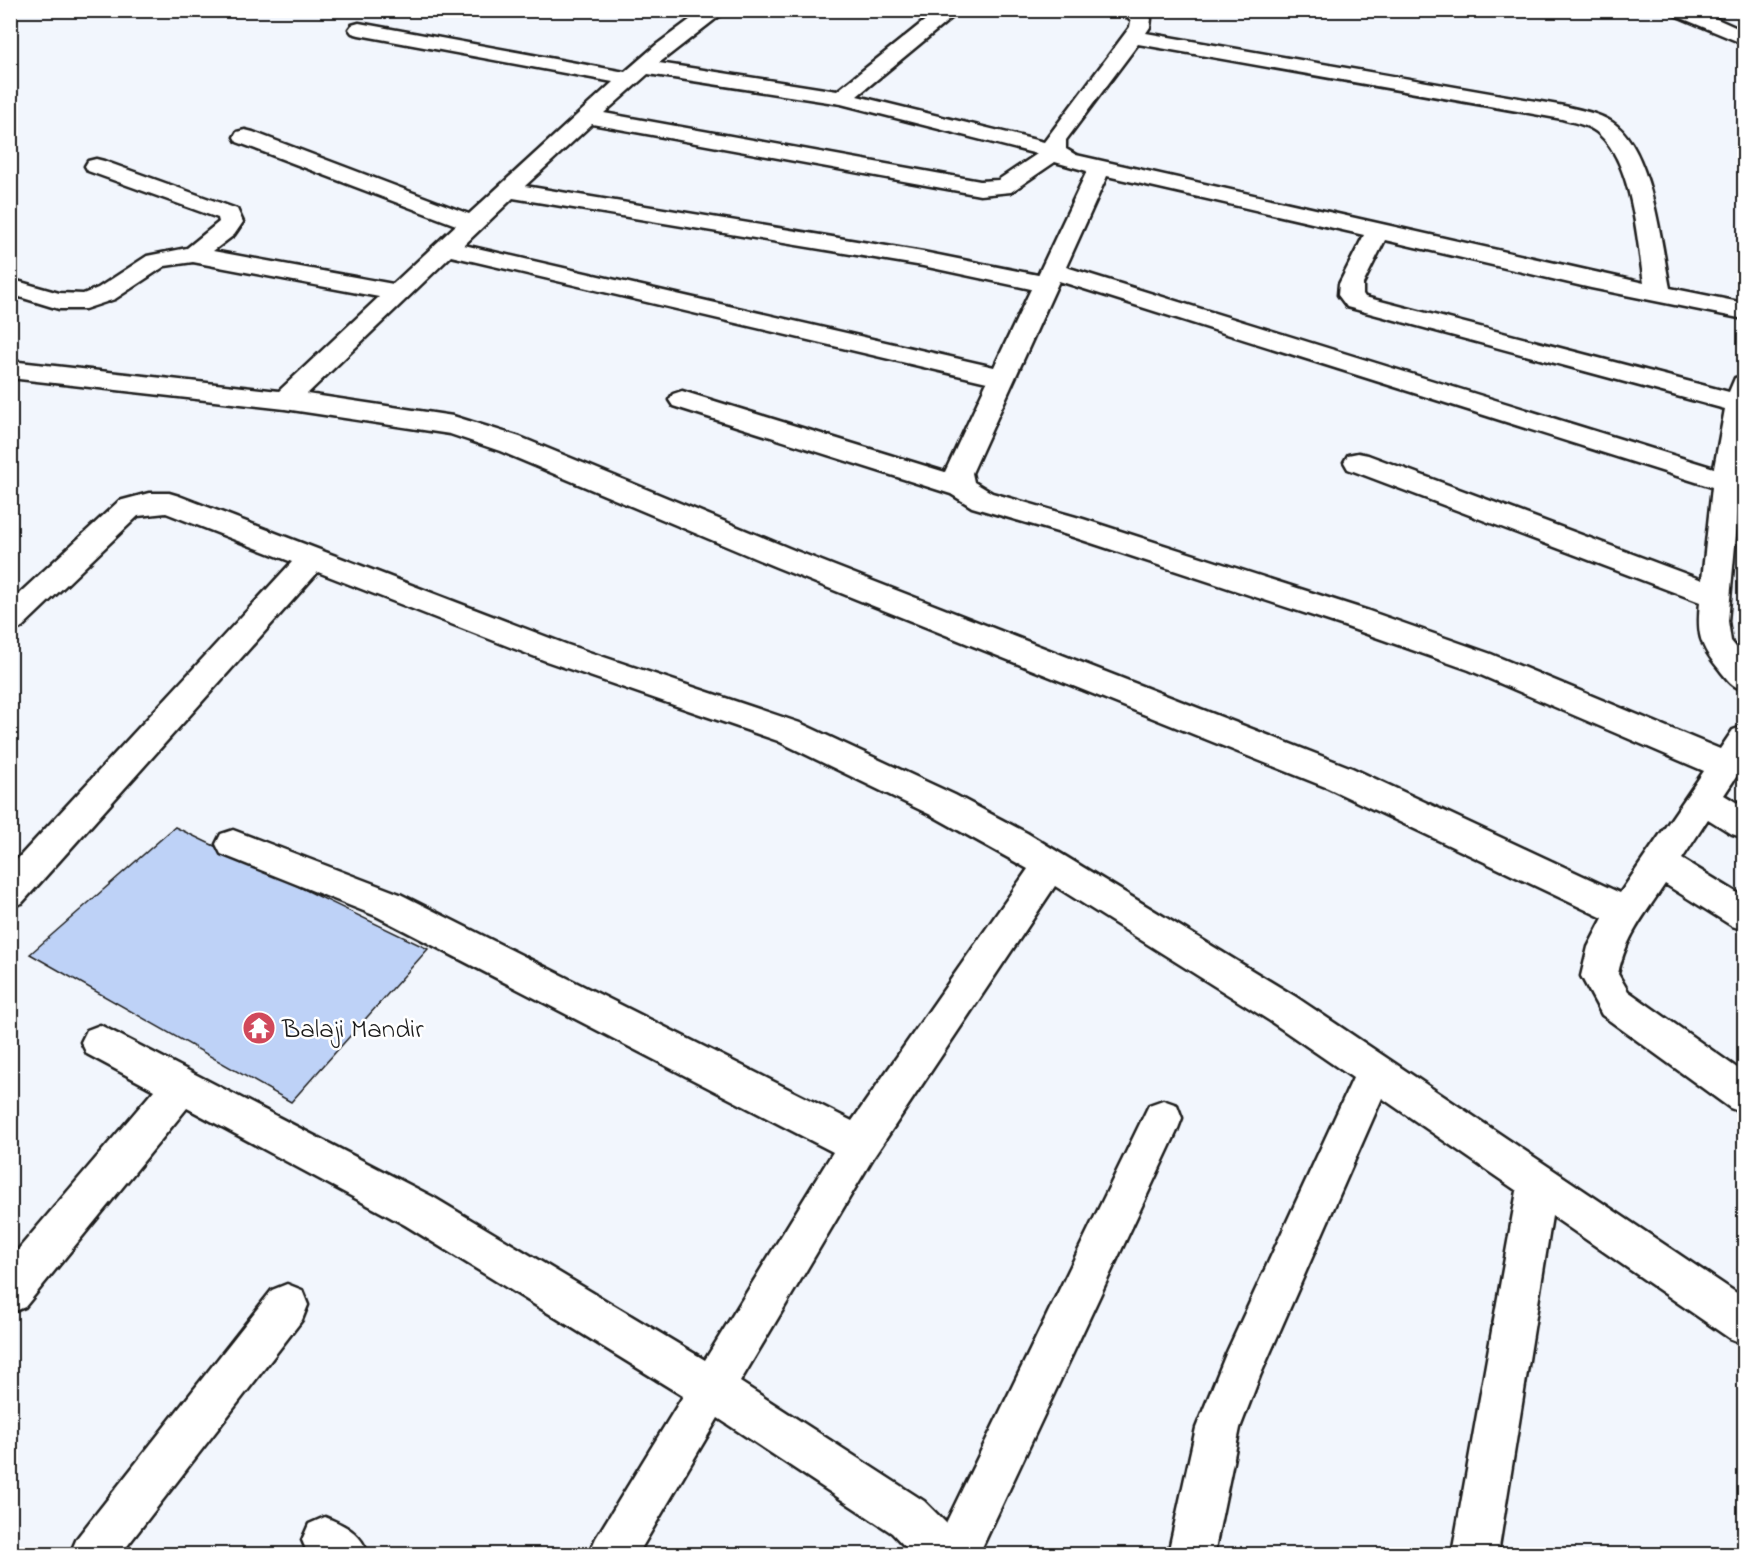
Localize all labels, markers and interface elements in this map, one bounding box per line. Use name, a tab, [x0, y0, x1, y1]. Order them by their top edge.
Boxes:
temple icon: Balaji Mandir	[241, 1010, 277, 1046]
place label: Balaji Mandir	[281, 1011, 424, 1050]

